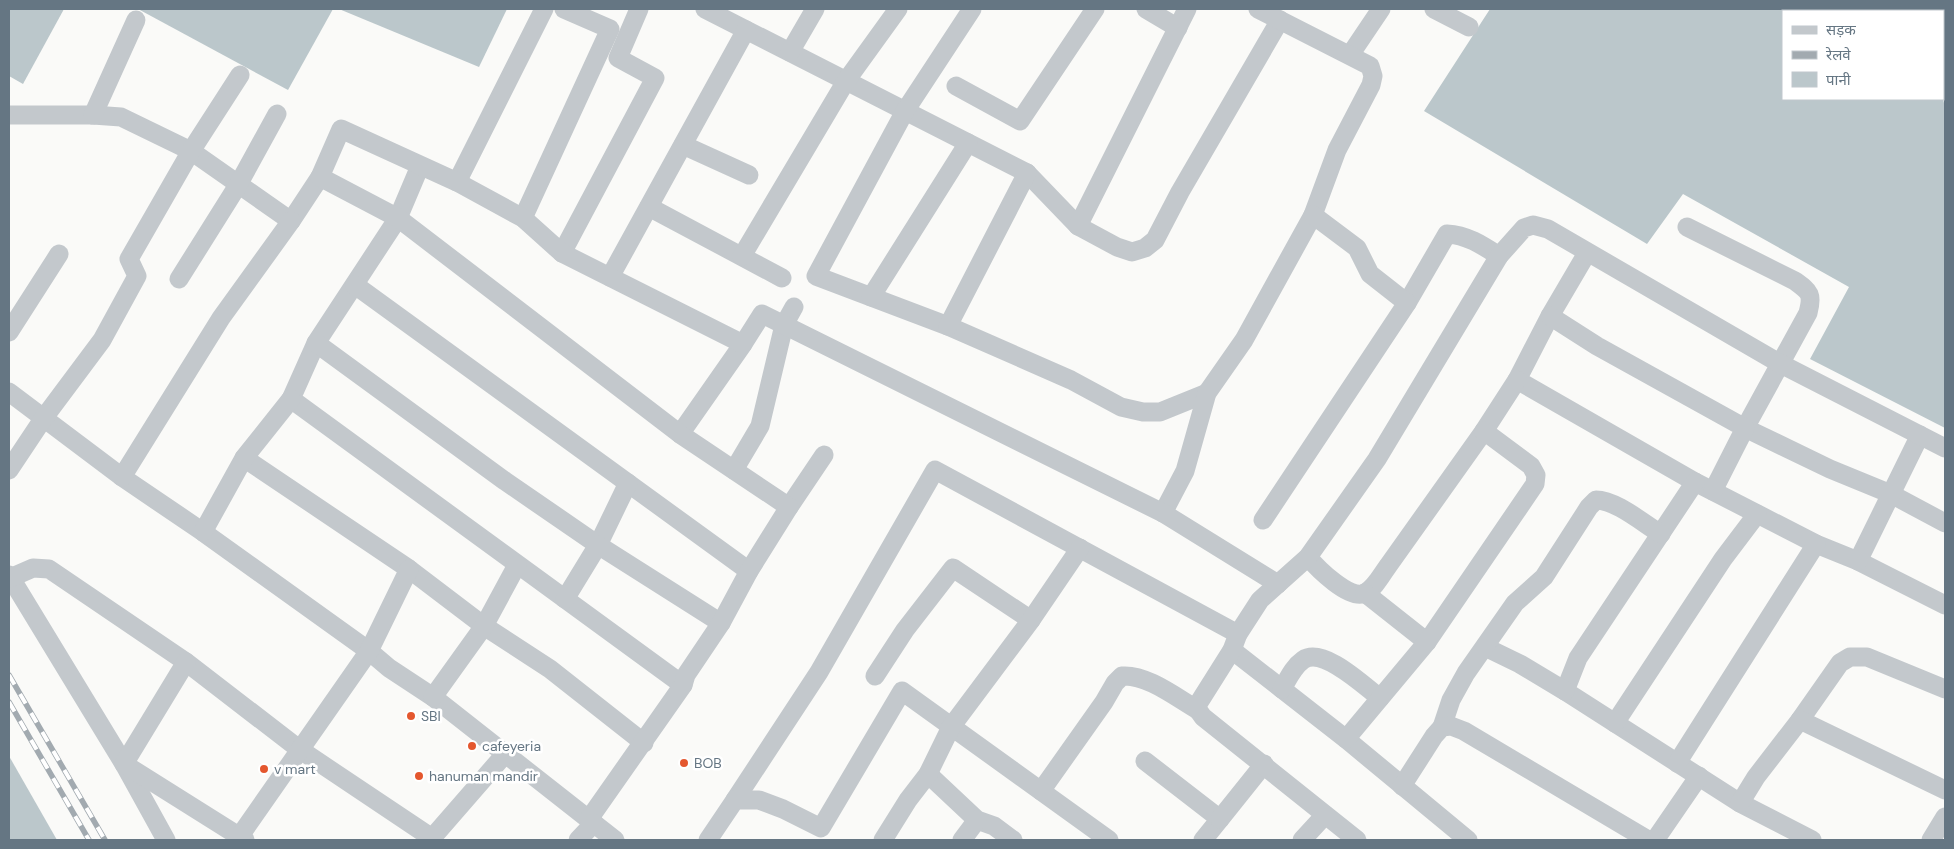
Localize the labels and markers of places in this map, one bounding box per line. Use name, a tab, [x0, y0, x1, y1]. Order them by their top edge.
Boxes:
place label: SBI	[421, 707, 441, 725]
marker: SBI	[405, 710, 417, 722]
place label: cafeyeria	[482, 737, 541, 755]
marker: cafeyeria	[466, 740, 478, 752]
place label: BOB	[694, 754, 722, 772]
marker: BOB	[678, 757, 690, 769]
place label: v mart	[274, 760, 316, 778]
marker: v mart	[258, 763, 270, 775]
place label: hanuman mandir	[429, 767, 538, 785]
marker: hanuman mandir	[413, 770, 425, 782]

